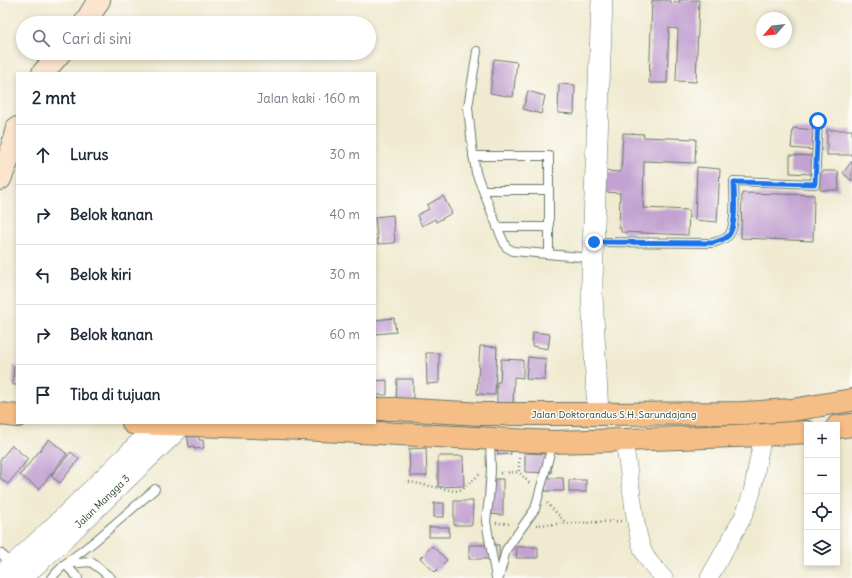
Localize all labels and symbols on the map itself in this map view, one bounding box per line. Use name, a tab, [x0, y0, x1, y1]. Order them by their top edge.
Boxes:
north arrow	[756, 12, 792, 48]
route start	[809, 112, 827, 130]
route end	[585, 233, 603, 251]
street label: Jalan Doktorandus S.H. Sarundajang	[532, 408, 696, 421]
street label: Jalan Mangga 3	[72, 472, 133, 531]

